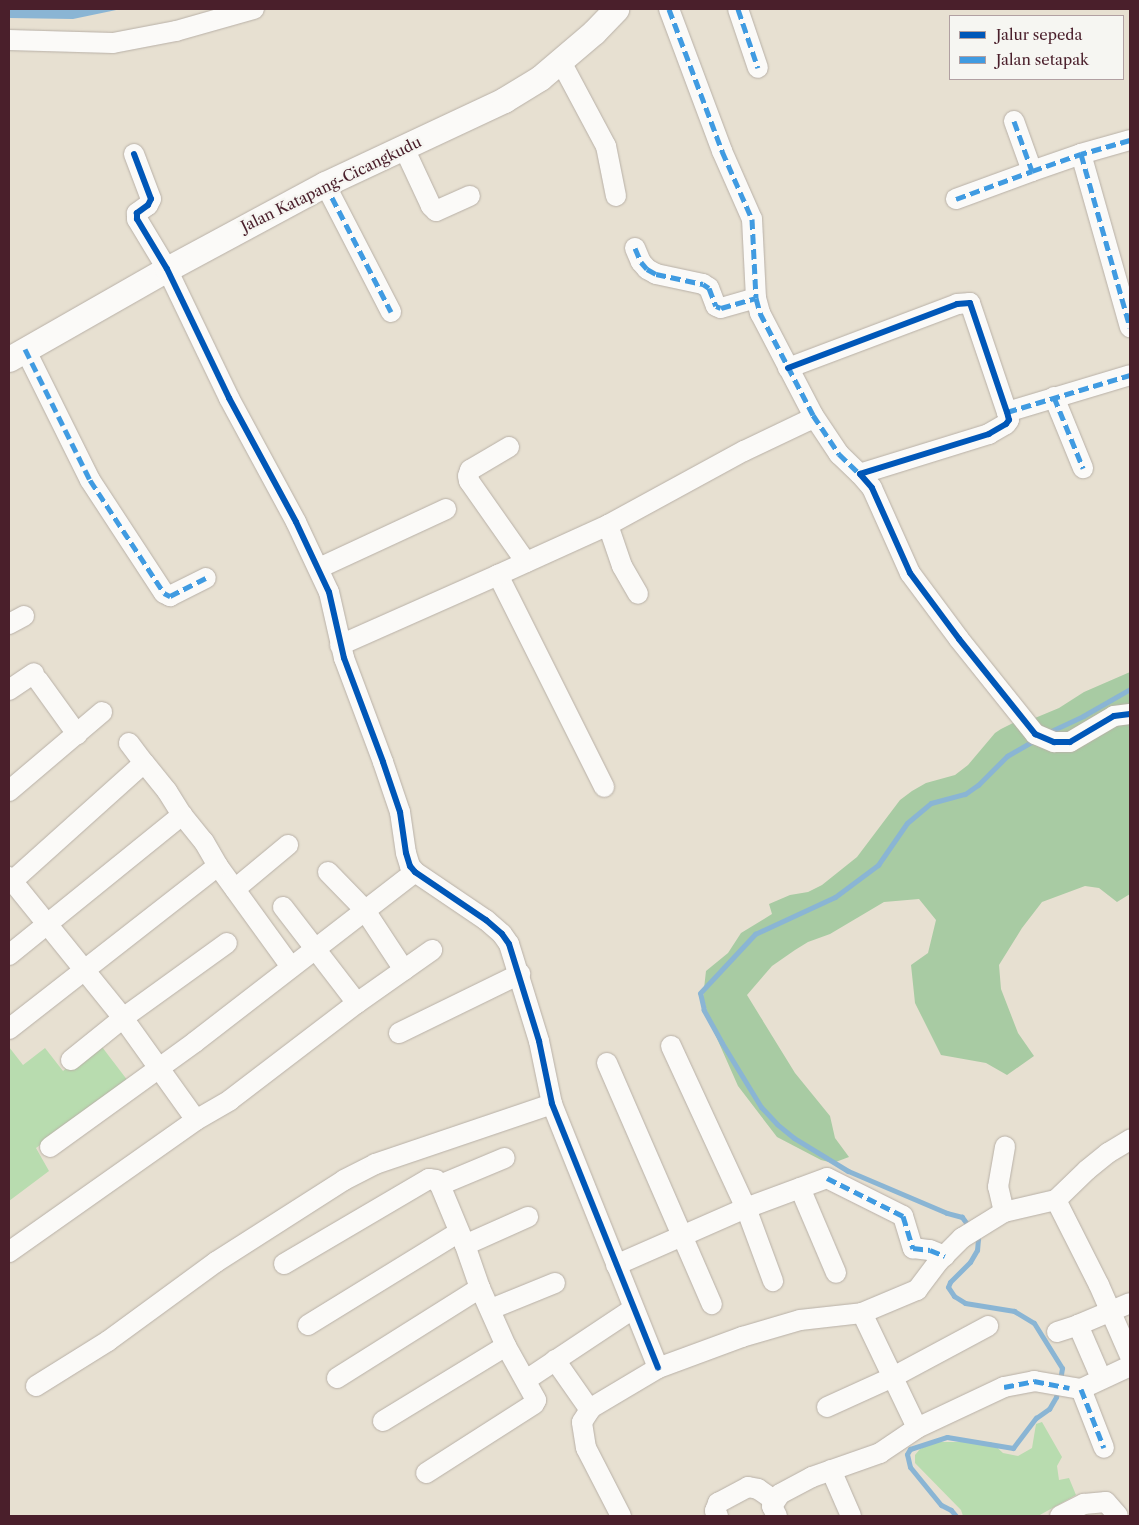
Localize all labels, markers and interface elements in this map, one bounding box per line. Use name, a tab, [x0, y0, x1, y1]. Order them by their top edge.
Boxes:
legend	[949, 15, 1124, 80]
text: Jalur sepeda	[996, 25, 1082, 44]
text: Jalan setapak	[996, 50, 1089, 69]
street label: Jalan Katapang-Cicangkudu	[238, 132, 424, 236]

